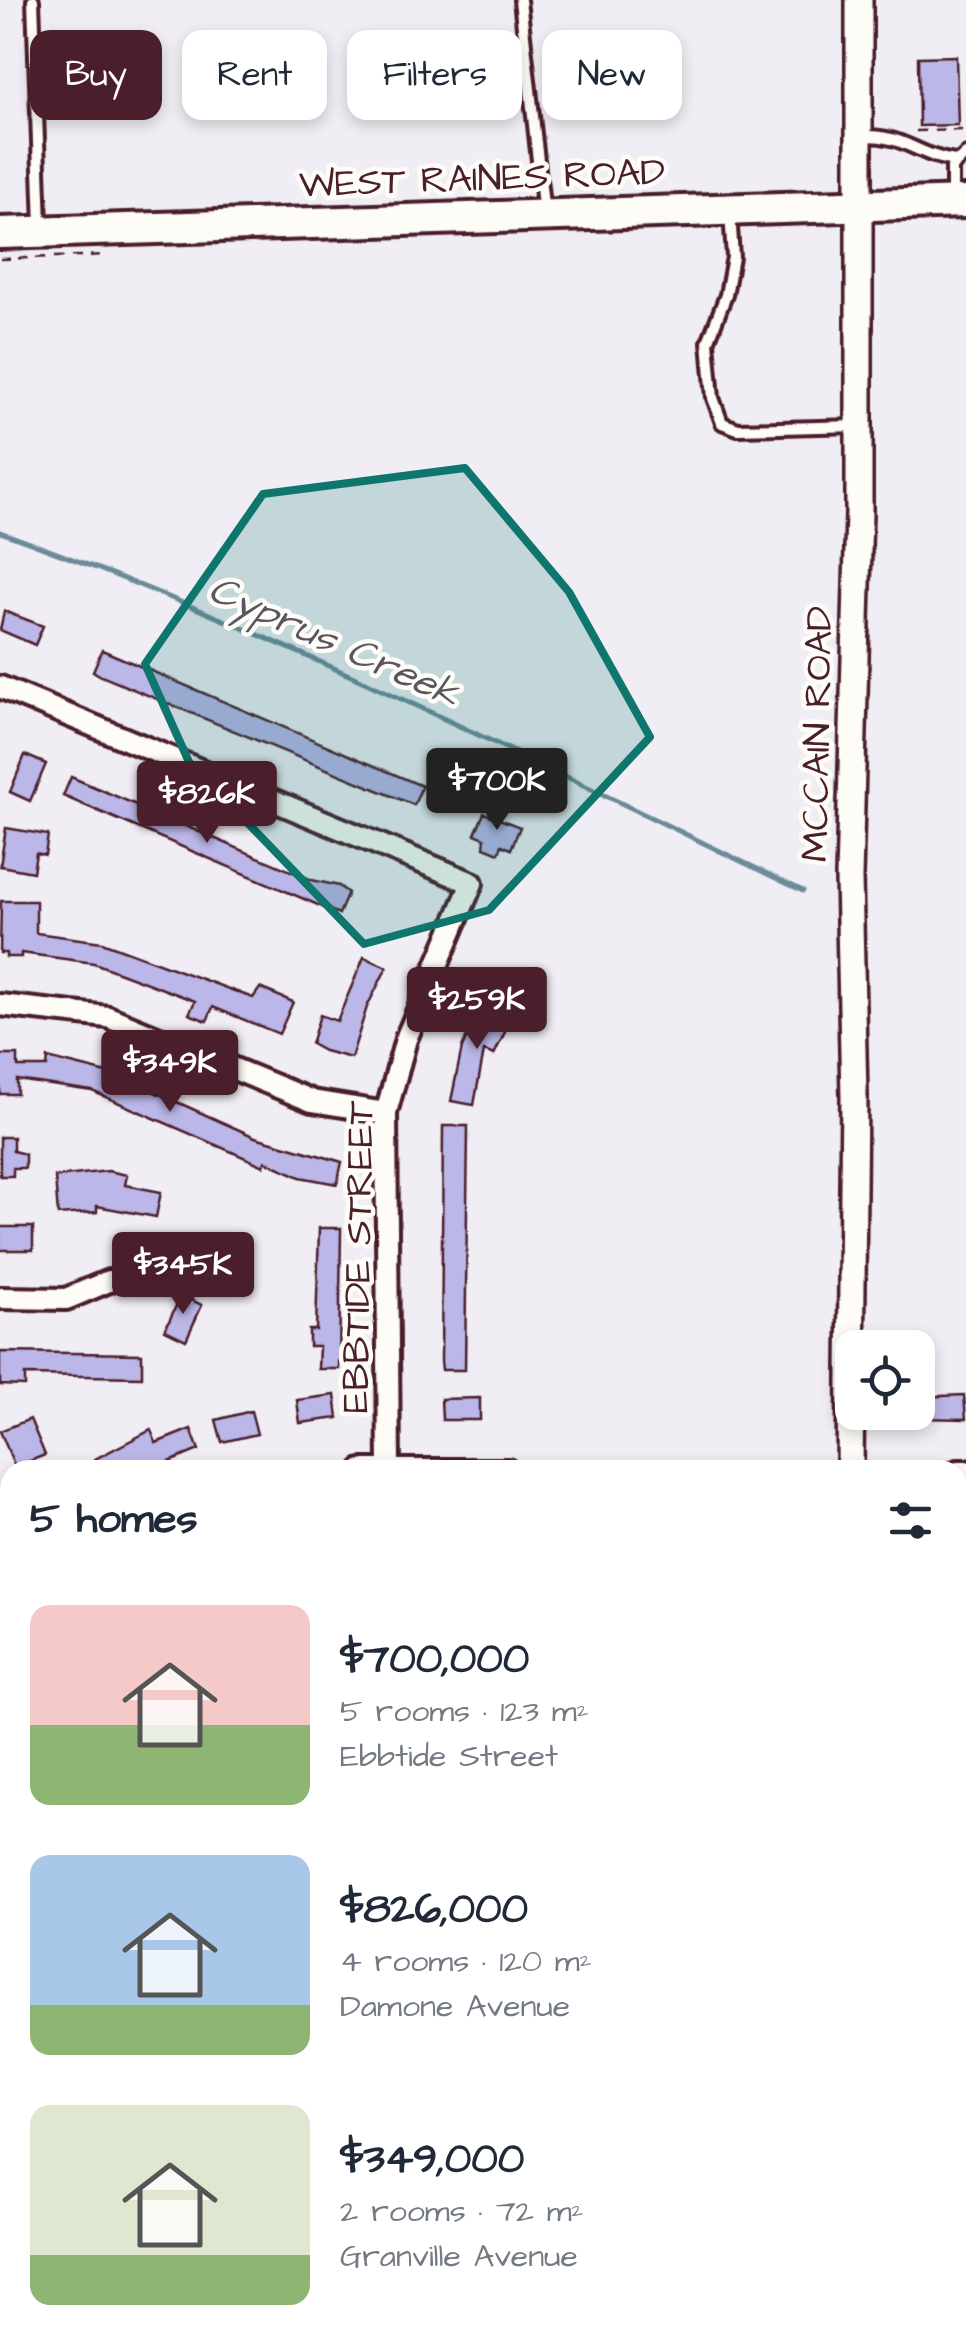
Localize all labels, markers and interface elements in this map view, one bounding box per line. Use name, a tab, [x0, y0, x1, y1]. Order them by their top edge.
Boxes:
chip: Buy	[30, 30, 162, 120]
chip: Rent	[182, 30, 327, 120]
chip: Filters	[347, 30, 522, 120]
chip: New	[542, 30, 682, 120]
street label: WEST RAINES ROAD	[298, 147, 666, 211]
water label: Cyprus Creek	[199, 562, 469, 724]
street label: MCCAIN ROAD	[790, 606, 846, 862]
pin: $700K	[427, 748, 567, 833]
text: $700K	[448, 758, 546, 803]
pin: $826K	[137, 761, 277, 846]
text: $826K	[159, 771, 255, 816]
pin: $259K	[407, 967, 547, 1052]
text: $259K	[429, 977, 525, 1022]
pin: $349K	[100, 1030, 240, 1115]
text: $349K	[123, 1040, 217, 1085]
street label: EBBTIDE STREET	[330, 1100, 388, 1414]
pin: $345K	[113, 1232, 253, 1317]
text: $345K	[134, 1242, 232, 1287]
map controls	[835, 1330, 935, 1430]
button: locate	[835, 1330, 935, 1430]
text: 5 homes	[30, 1491, 197, 1549]
icon: filters	[883, 1493, 938, 1548]
text: $700,000	[340, 1631, 529, 1689]
icon: home	[110, 1645, 230, 1765]
text: 5 rooms · 123 m²	[340, 1689, 589, 1734]
text: Ebbtide Street	[340, 1734, 558, 1779]
text: $826,000	[340, 1881, 528, 1939]
icon: home	[110, 1895, 230, 2015]
text: 4 rooms · 120 m²	[340, 1939, 592, 1984]
text: Damone Avenue	[340, 1984, 570, 2029]
text: $349,000	[340, 2131, 524, 2189]
icon: home	[110, 2145, 230, 2265]
text: 2 rooms · 72 m²	[340, 2189, 584, 2234]
text: Granville Avenue	[340, 2234, 578, 2279]

